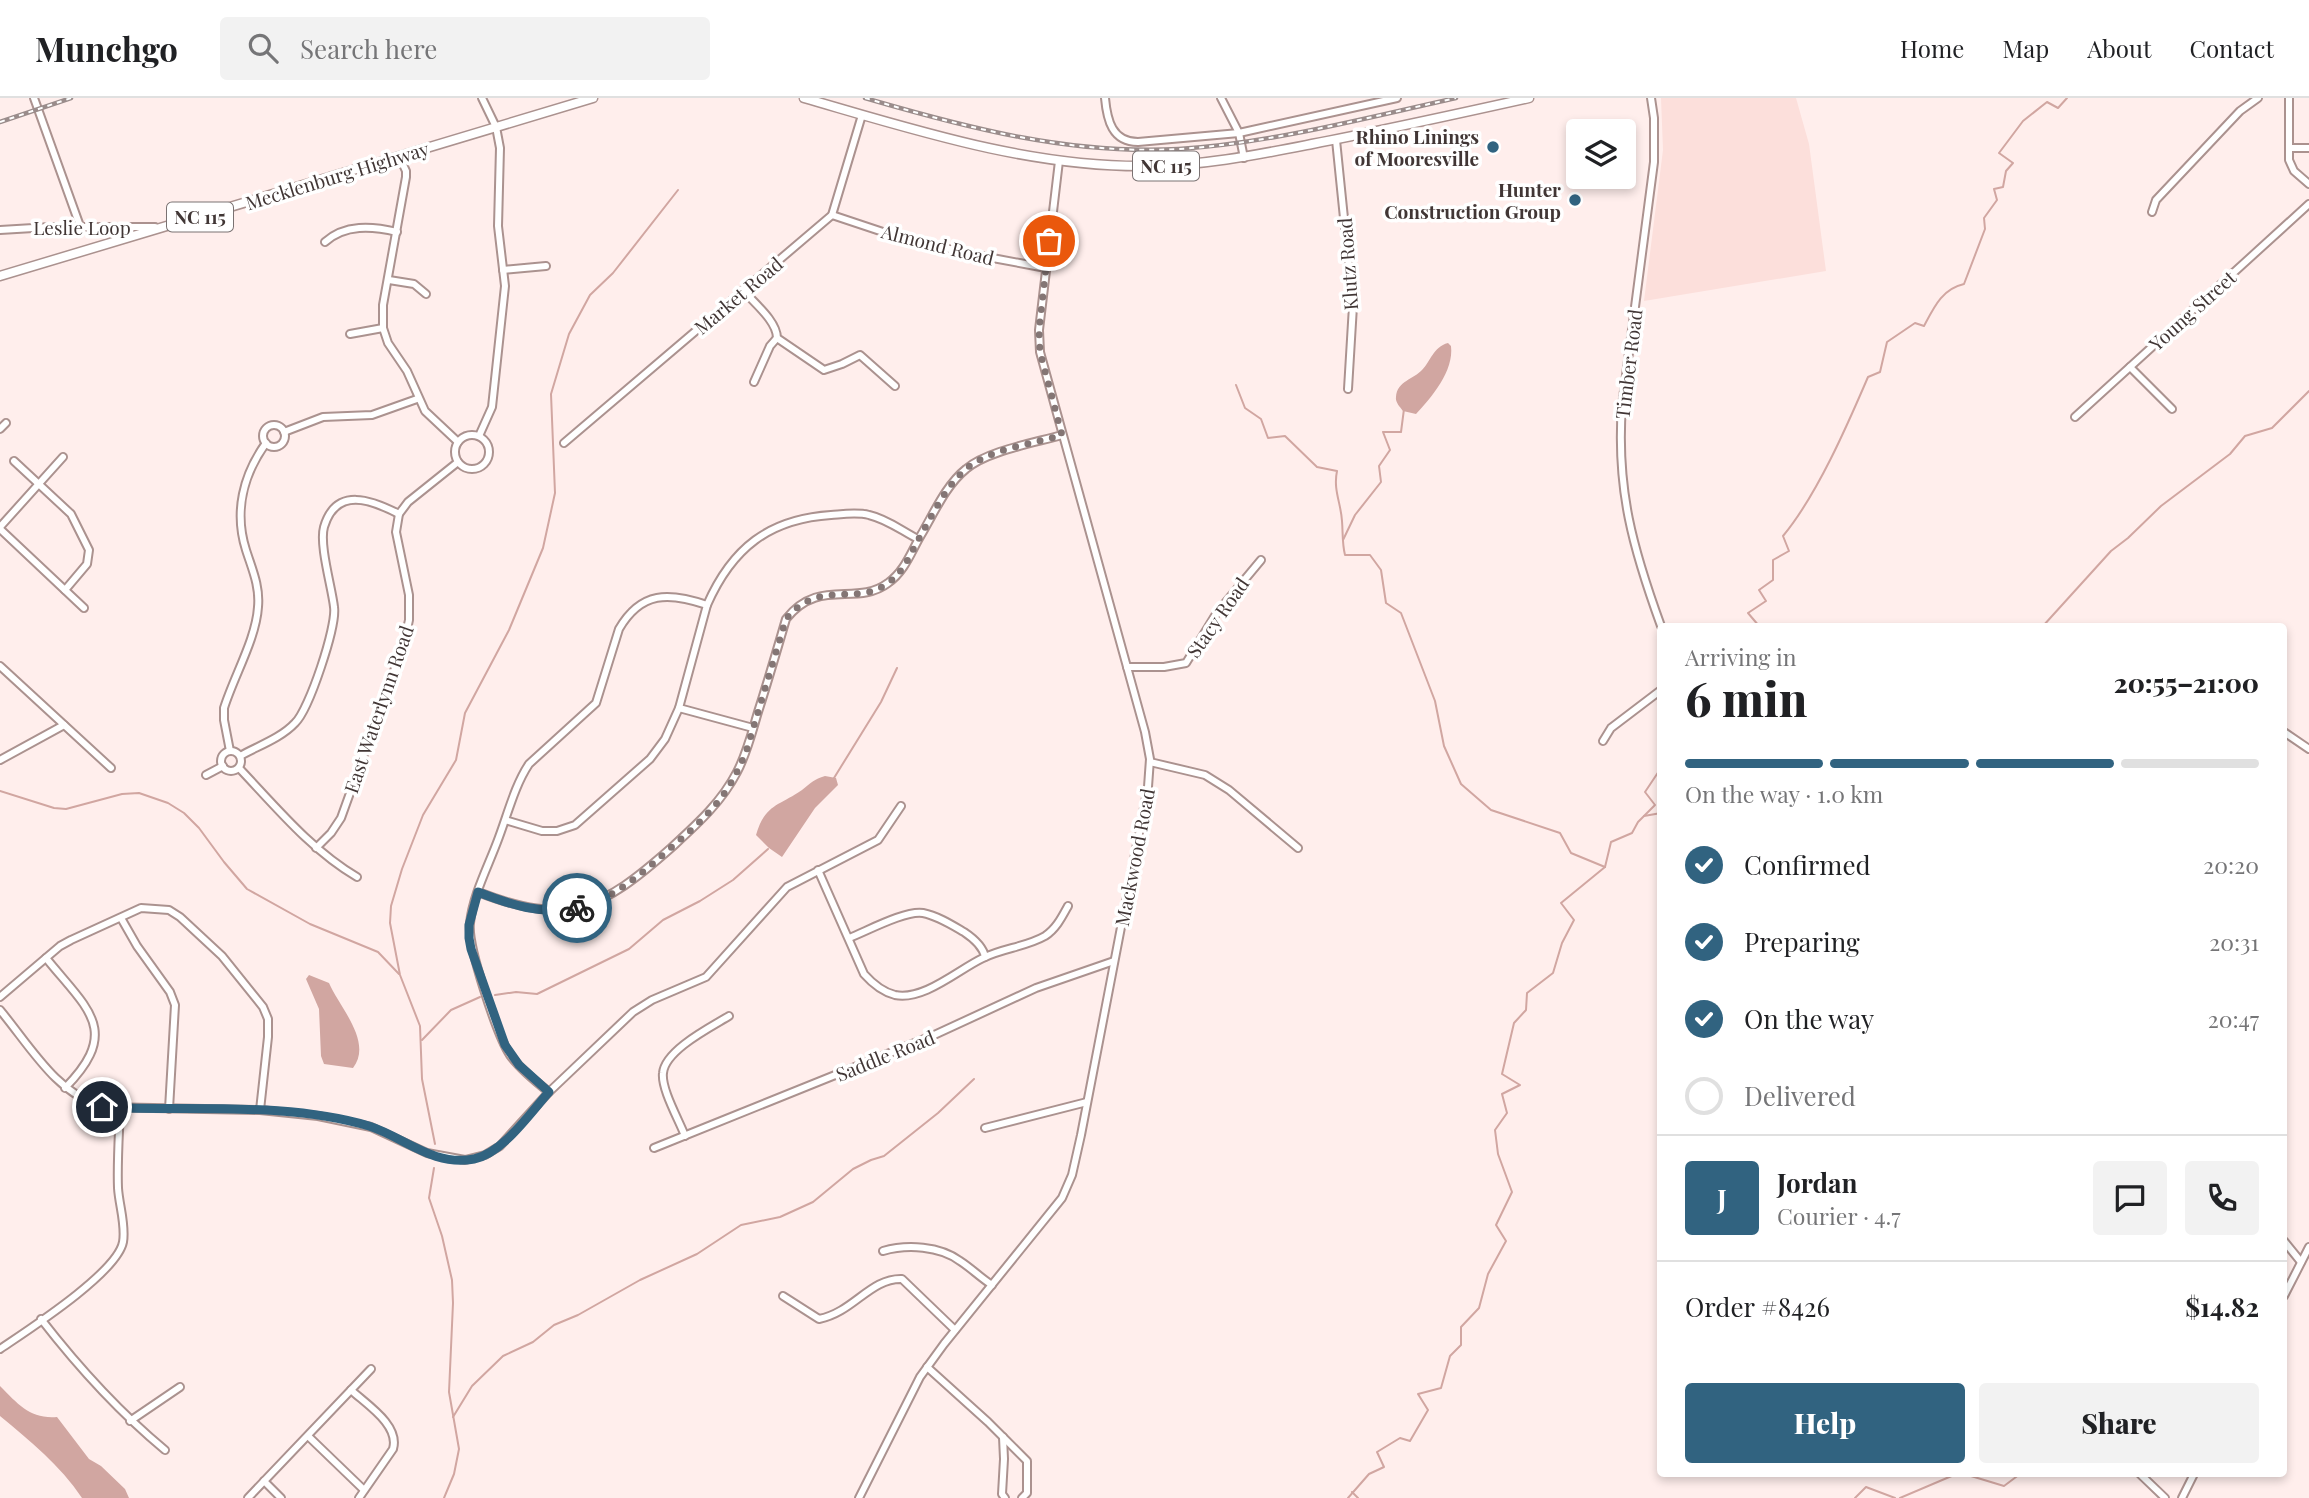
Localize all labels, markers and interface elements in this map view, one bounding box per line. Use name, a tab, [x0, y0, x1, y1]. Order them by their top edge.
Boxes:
search box	[220, 17, 710, 80]
text: Munchgo	[35, 26, 178, 70]
icon: search	[244, 29, 282, 67]
text: Search here	[300, 31, 437, 66]
text: Home	[1900, 32, 1964, 64]
text: Map	[2002, 32, 2049, 64]
text: About	[2087, 32, 2151, 64]
text: Contact	[2189, 32, 2274, 64]
map controls	[1566, 119, 1636, 189]
button: layers	[1566, 119, 1636, 189]
place label: Rhino Linings of Mooresville	[1355, 123, 1479, 171]
street label: Mecklenburg Highway	[242, 135, 432, 215]
marker: Rhino Linings of Mooresville	[1485, 139, 1501, 155]
road number: NC 115	[1133, 152, 1199, 180]
place label: Hunter Construction Group	[1384, 176, 1561, 224]
marker: Hunter Construction Group	[1567, 192, 1583, 208]
road number: NC 115	[167, 202, 233, 232]
pin	[1019, 211, 1079, 271]
street label: Leslie Loop	[33, 214, 131, 240]
street label: Almond Road	[878, 217, 997, 271]
street label: Klutz Road	[1331, 217, 1363, 311]
icon: bag	[1030, 222, 1068, 260]
street label: Market Road	[688, 250, 788, 340]
street label: Young Street	[2142, 264, 2241, 357]
street label: Timber Road	[1608, 308, 1648, 420]
street label: Stacy Road	[1180, 572, 1254, 662]
street label: East Waterlynn Road	[337, 622, 419, 796]
text: Arriving in	[1685, 641, 1797, 672]
text: 20:55–21:00	[2114, 665, 2259, 700]
text: 6 min	[1685, 667, 1807, 729]
text: On the way · 1.0 km	[1685, 778, 1883, 809]
street label: Mackwood Road	[1108, 786, 1160, 928]
icon: check	[1685, 846, 1723, 884]
text: Confirmed	[1744, 847, 1871, 882]
text: 20:20	[2203, 849, 2259, 880]
courier	[542, 873, 612, 943]
icon: bike	[558, 889, 596, 927]
icon: check	[1685, 923, 1723, 961]
text: Preparing	[1744, 924, 1860, 959]
text: 20:31	[2209, 926, 2259, 957]
icon: check	[1685, 1000, 1723, 1038]
text: On the way	[1744, 1001, 1874, 1036]
text: 20:47	[2208, 1003, 2259, 1034]
street label: Saddle Road	[832, 1023, 938, 1087]
pin	[72, 1077, 132, 1137]
text: Delivered	[1744, 1078, 1856, 1113]
icon: home	[83, 1088, 121, 1126]
button: chat	[2093, 1161, 2167, 1235]
button: phone	[2185, 1161, 2259, 1235]
text: Jordan	[1777, 1165, 1857, 1200]
text: J	[1717, 1181, 1727, 1216]
text: Courier · 4.7	[1777, 1200, 1901, 1231]
text: Order #8426	[1685, 1289, 1830, 1324]
text: $14.82	[2185, 1289, 2259, 1324]
button: Help	[1685, 1383, 1965, 1463]
button: Share	[1979, 1383, 2259, 1463]

